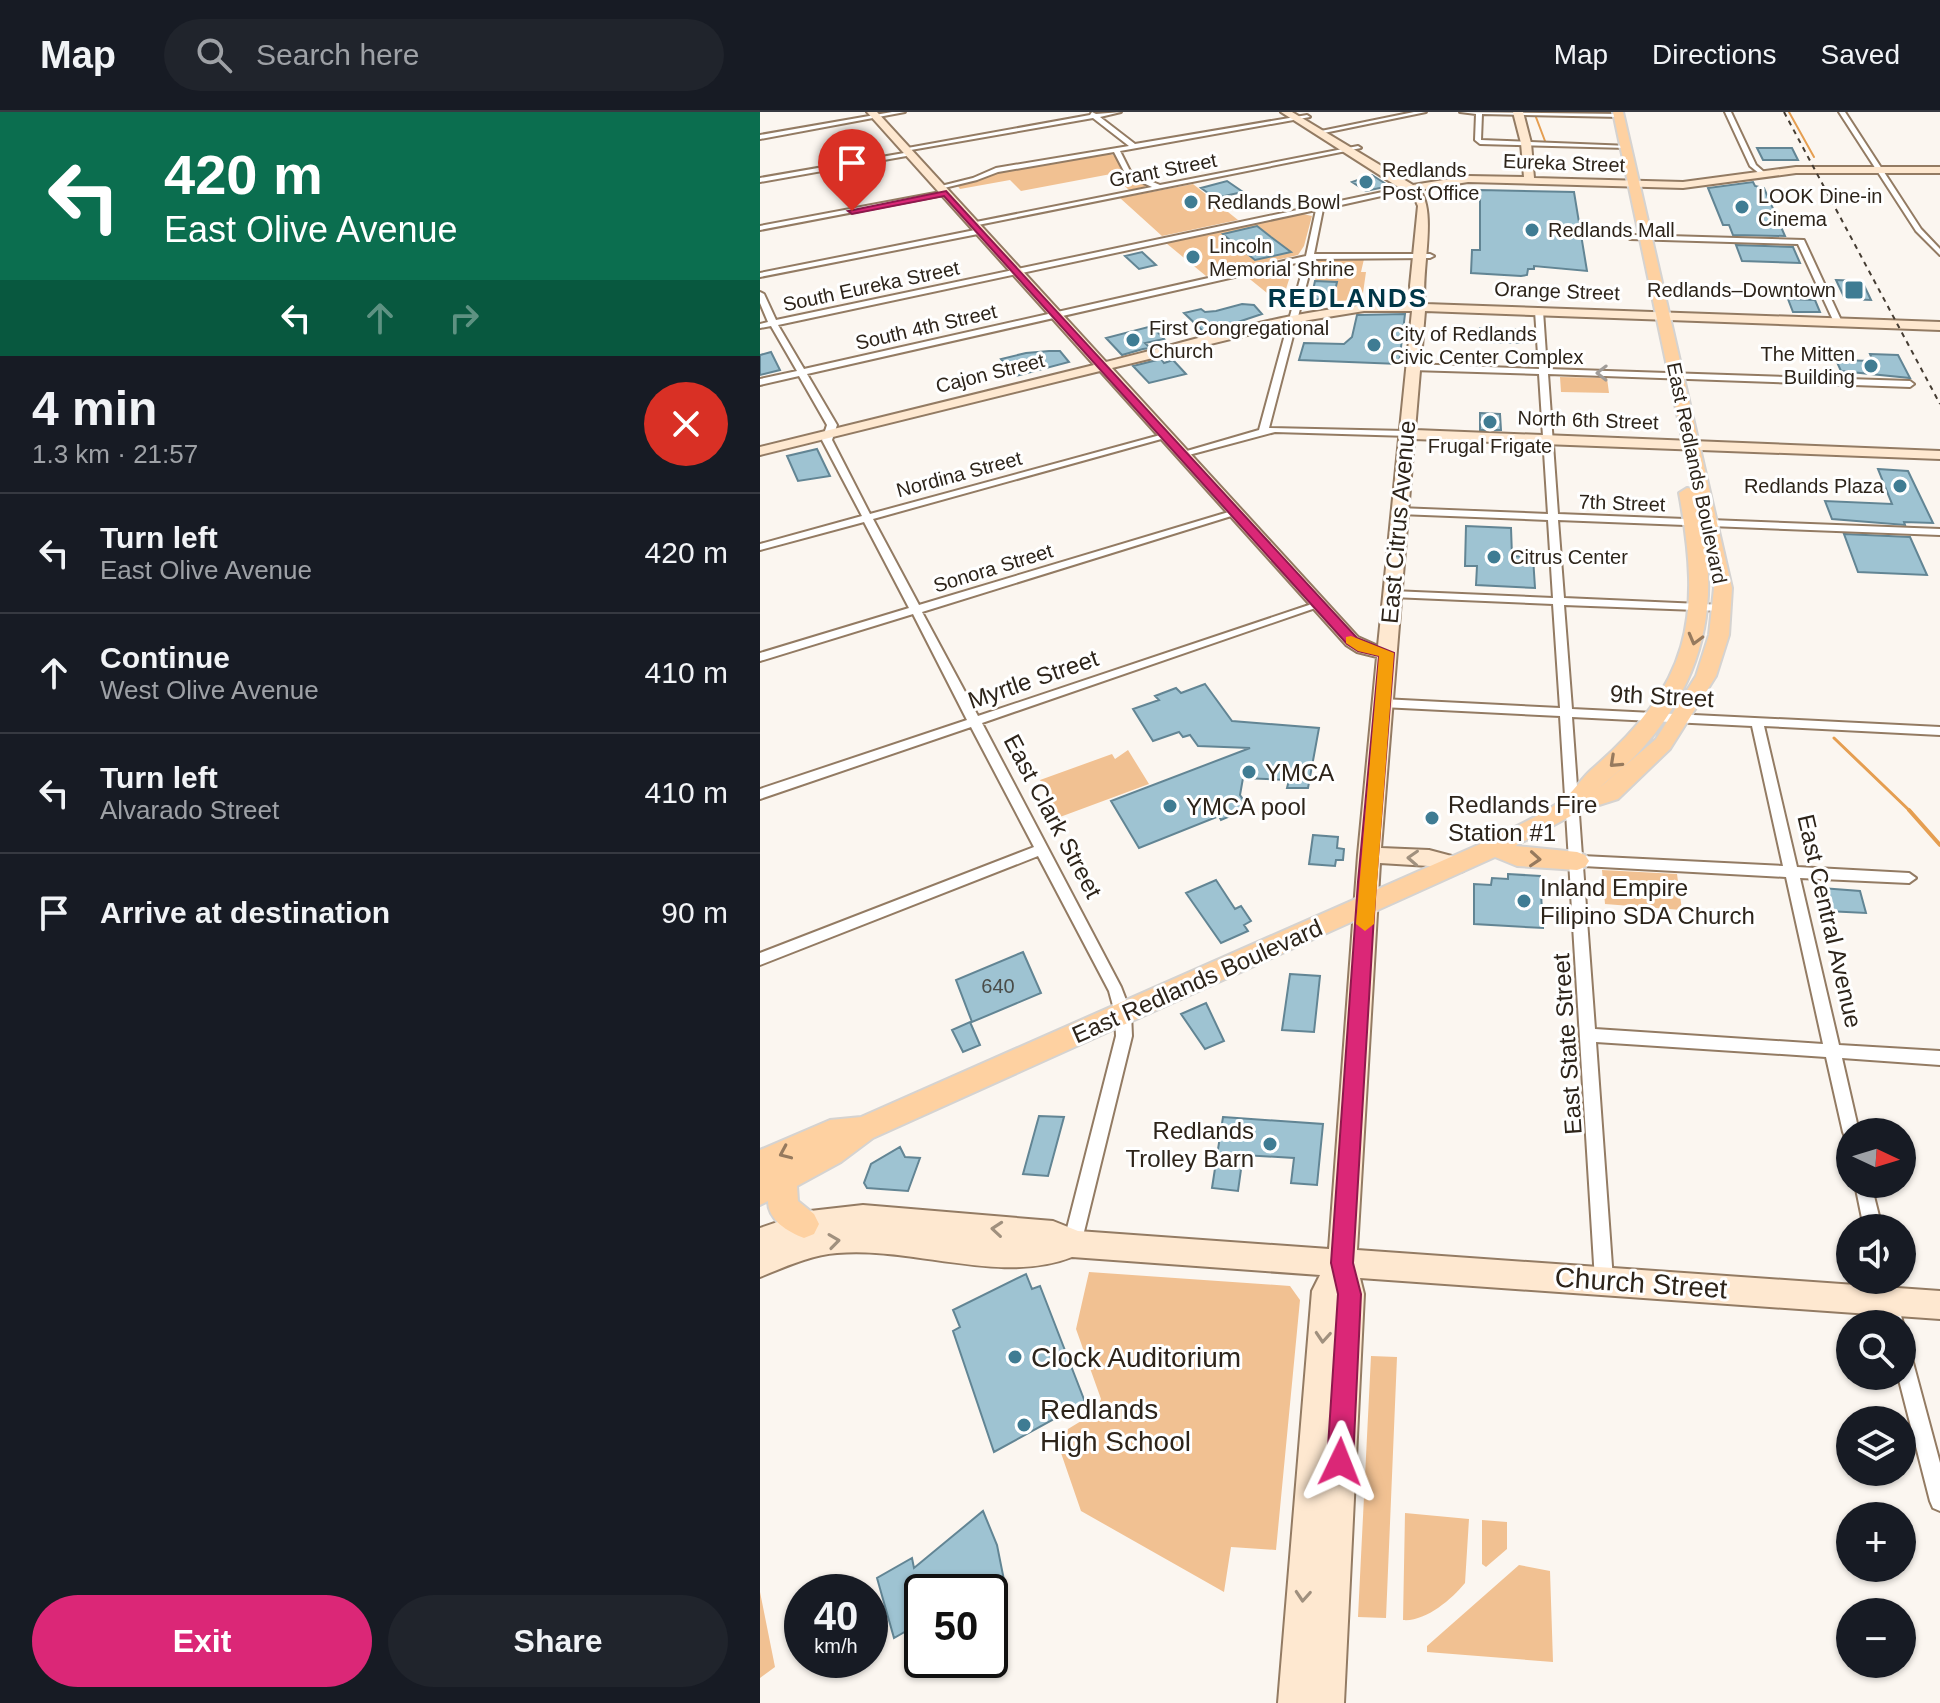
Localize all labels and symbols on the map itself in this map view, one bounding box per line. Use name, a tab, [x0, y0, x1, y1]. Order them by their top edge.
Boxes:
pin	[818, 129, 886, 211]
street label: Grant Street	[1107, 149, 1219, 191]
street label: Eureka Street	[1503, 150, 1626, 176]
place label: Redlands Post Office	[1382, 159, 1479, 204]
marker: Redlands Post Office	[1357, 173, 1375, 191]
place label: LOOK Dine-in Cinema	[1758, 185, 1883, 230]
place label: Redlands Bowl	[1207, 191, 1340, 213]
marker: Redlands Bowl	[1182, 193, 1200, 211]
marker: LOOK Dine-in Cinema	[1733, 198, 1751, 216]
place label: Redlands Mall	[1548, 219, 1675, 241]
marker: Redlands Mall	[1523, 221, 1541, 239]
place label: Lincoln Memorial Shrine	[1209, 235, 1355, 280]
marker: Lincoln Memorial Shrine	[1184, 248, 1202, 266]
street label: South Eureka Street	[781, 256, 962, 315]
street label: Orange Street	[1494, 278, 1621, 304]
place label: Redlands–Downtown	[1647, 279, 1836, 301]
marker: Redlands–Downtown	[1843, 279, 1865, 301]
district label: REDLANDS	[1268, 283, 1428, 313]
street label: South 4th Street	[853, 300, 999, 354]
place label: First Congregational Church	[1149, 317, 1329, 362]
place label: City of Redlands Civic Center Complex	[1390, 323, 1583, 368]
marker: First Congregational Church	[1124, 331, 1142, 349]
marker: City of Redlands Civic Center Complex	[1365, 336, 1383, 354]
place label: The Mitten Building	[1761, 343, 1855, 388]
street label: Cajon Street	[933, 349, 1047, 397]
marker: The Mitten Building	[1862, 357, 1880, 375]
street label: East Redlands Boulevard	[1663, 360, 1731, 586]
one-way arrow	[1595, 364, 1608, 382]
street label: North 6th Street	[1517, 407, 1659, 433]
marker: Frugal Frigate	[1481, 413, 1499, 431]
street label: East Citrus Avenue	[1376, 419, 1420, 625]
place label: Frugal Frigate	[1428, 435, 1552, 457]
street label: Nordina Street	[894, 447, 1025, 501]
place label: Redlands Plaza	[1744, 475, 1885, 497]
marker: Redlands Plaza	[1891, 477, 1909, 495]
street label: 7th Street	[1578, 490, 1666, 516]
street label: Sonora Street	[931, 539, 1056, 597]
place label: Citrus Center	[1510, 546, 1628, 568]
marker: Citrus Center	[1485, 548, 1503, 566]
one-way arrow	[1687, 632, 1704, 645]
street label: Myrtle Street	[964, 644, 1102, 714]
street label: 9th Street	[1609, 680, 1715, 712]
street label: East Clark Street	[998, 730, 1108, 903]
one-way arrow	[1610, 753, 1624, 768]
place label: YMCA	[1265, 759, 1334, 786]
marker: YMCA	[1240, 763, 1258, 781]
place label: Redlands Fire Station #1	[1448, 791, 1597, 846]
place label: YMCA pool	[1186, 793, 1306, 820]
marker: YMCA pool	[1161, 797, 1179, 815]
marker: Redlands Fire Station #1	[1423, 809, 1441, 827]
street label: East Central Avenue	[1792, 812, 1868, 1030]
one-way arrow	[1406, 849, 1419, 866]
one-way arrow	[1529, 850, 1542, 867]
place label: Inland Empire Filipino SDA Church	[1540, 874, 1755, 929]
marker: Inland Empire Filipino SDA Church	[1515, 892, 1533, 910]
street label: East Redlands Boulevard	[1068, 914, 1326, 1048]
street label: East State Street	[1547, 952, 1587, 1135]
house number: 640	[981, 975, 1015, 997]
place label: Redlands Trolley Barn	[1126, 1117, 1254, 1172]
north arrow	[1836, 1118, 1916, 1198]
marker: Redlands Trolley Barn	[1261, 1135, 1279, 1153]
one-way arrow	[779, 1143, 793, 1159]
one-way arrow	[990, 1221, 1003, 1238]
one-way arrow	[828, 1232, 841, 1249]
street label: Church Street	[1554, 1262, 1728, 1305]
one-way arrow	[1315, 1331, 1332, 1344]
place label: Clock Auditorium	[1031, 1342, 1241, 1373]
marker: Clock Auditorium	[1006, 1348, 1024, 1366]
place label: Redlands High School	[1040, 1394, 1191, 1457]
marker: Redlands High School	[1015, 1416, 1033, 1434]
position arrow	[1298, 1420, 1382, 1504]
speed limit sign: 50	[904, 1574, 1008, 1678]
one-way arrow	[1295, 1590, 1312, 1603]

